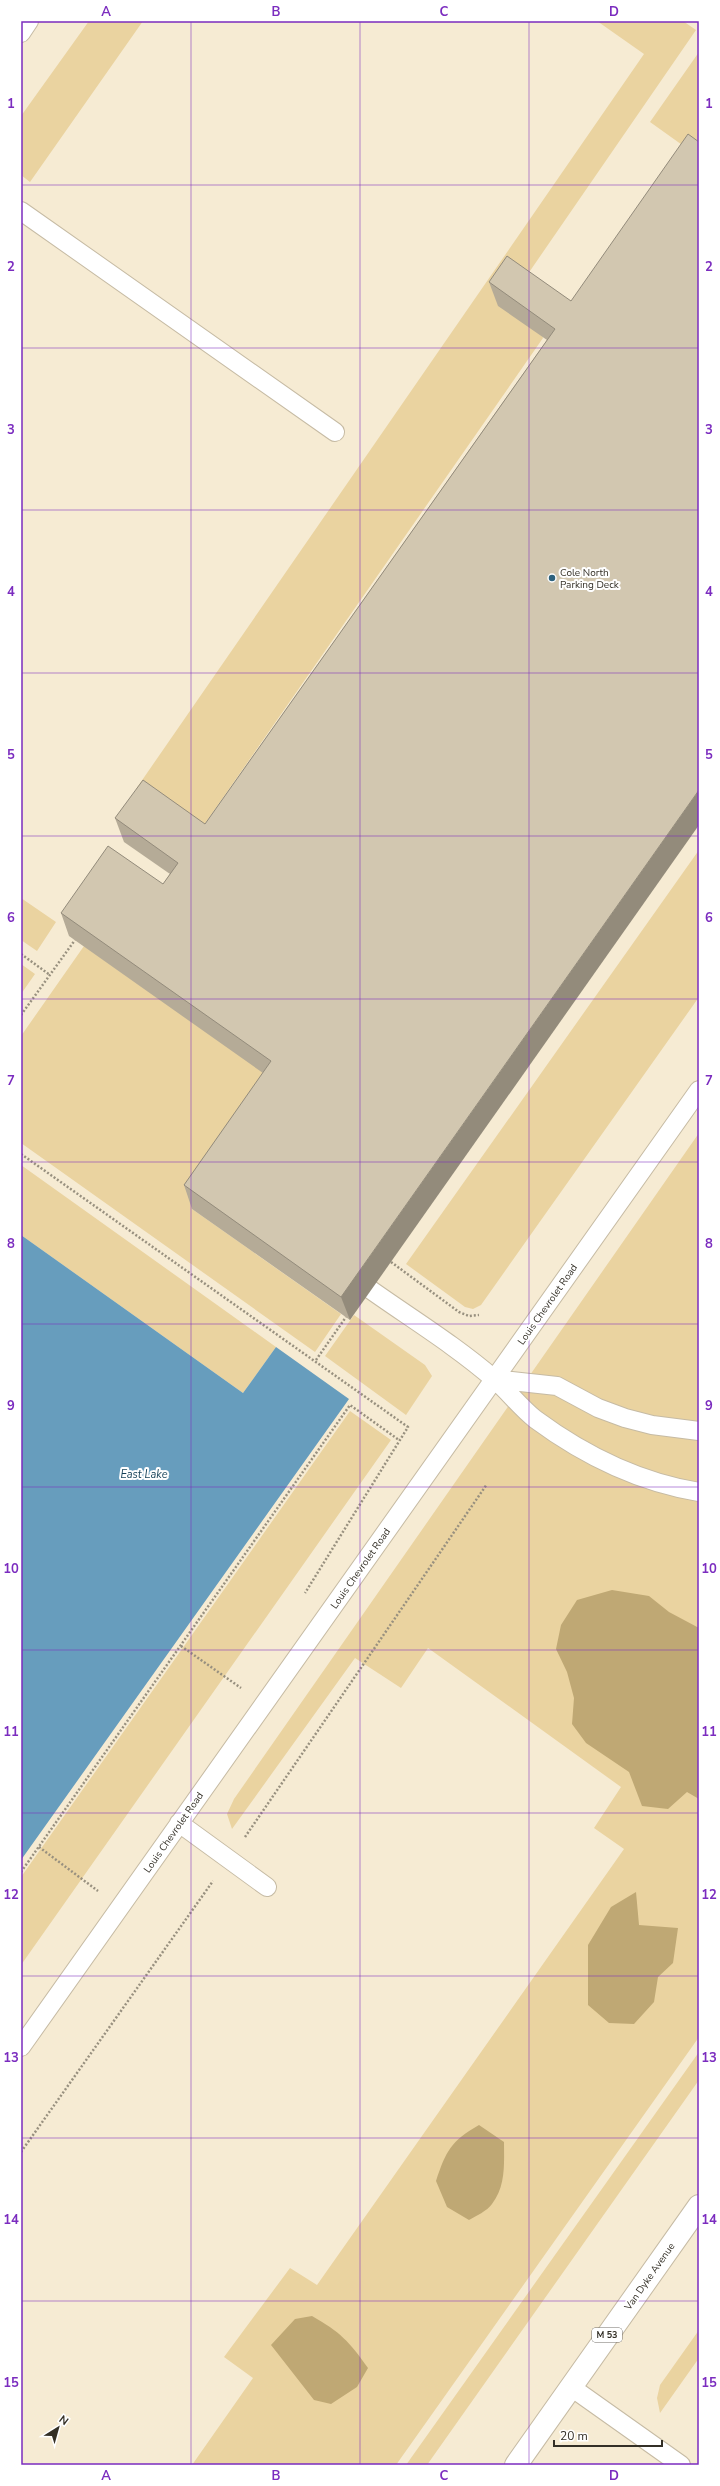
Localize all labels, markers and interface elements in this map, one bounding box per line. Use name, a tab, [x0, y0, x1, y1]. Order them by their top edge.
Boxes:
text: A	[101, 3, 111, 21]
text: B	[272, 3, 281, 21]
text: C	[440, 3, 449, 21]
text: D	[609, 3, 619, 21]
text: 1	[7, 95, 15, 113]
text: 1	[705, 95, 713, 113]
text: 2	[7, 258, 15, 276]
text: 2	[705, 258, 713, 276]
text: 3	[7, 421, 15, 439]
text: 3	[705, 421, 713, 439]
place label: Cole North Parking Deck	[560, 566, 620, 592]
marker: Cole North Parking Deck	[547, 573, 557, 583]
text: 4	[7, 583, 15, 601]
text: 4	[705, 583, 713, 601]
text: 5	[7, 746, 15, 764]
text: 5	[705, 746, 713, 764]
text: 6	[7, 909, 15, 927]
text: 6	[705, 909, 713, 927]
text: 7	[7, 1072, 15, 1090]
text: 7	[705, 1072, 713, 1090]
text: 8	[7, 1235, 15, 1253]
text: 8	[705, 1235, 713, 1253]
street label: Louis Chevrolet Road	[515, 1261, 581, 1348]
text: 9	[7, 1397, 15, 1415]
text: 9	[705, 1397, 713, 1415]
water label: East Lake	[120, 1467, 168, 1482]
street label: Louis Chevrolet Road	[328, 1525, 394, 1612]
text: 10	[3, 1560, 19, 1578]
text: 10	[701, 1560, 717, 1578]
text: 11	[3, 1723, 19, 1741]
text: 11	[701, 1723, 717, 1741]
street label: Louis Chevrolet Road	[141, 1789, 207, 1876]
text: 12	[3, 1886, 19, 1904]
text: 12	[701, 1886, 717, 1904]
text: 13	[3, 2049, 19, 2067]
text: 13	[701, 2049, 717, 2067]
text: 14	[3, 2211, 19, 2229]
text: 14	[701, 2211, 717, 2229]
street label: Van Dyke Avenue	[621, 2240, 678, 2314]
road number: M 53	[592, 2328, 622, 2342]
text: 15	[3, 2374, 19, 2392]
text: 15	[701, 2374, 717, 2392]
north arrow	[38, 2408, 78, 2448]
text: N	[56, 2412, 72, 2429]
scale bar	[554, 2422, 662, 2448]
text: 20 m	[560, 2428, 588, 2444]
text: A	[101, 2467, 111, 2485]
text: B	[272, 2467, 281, 2485]
text: C	[440, 2467, 449, 2485]
text: D	[609, 2467, 619, 2485]

